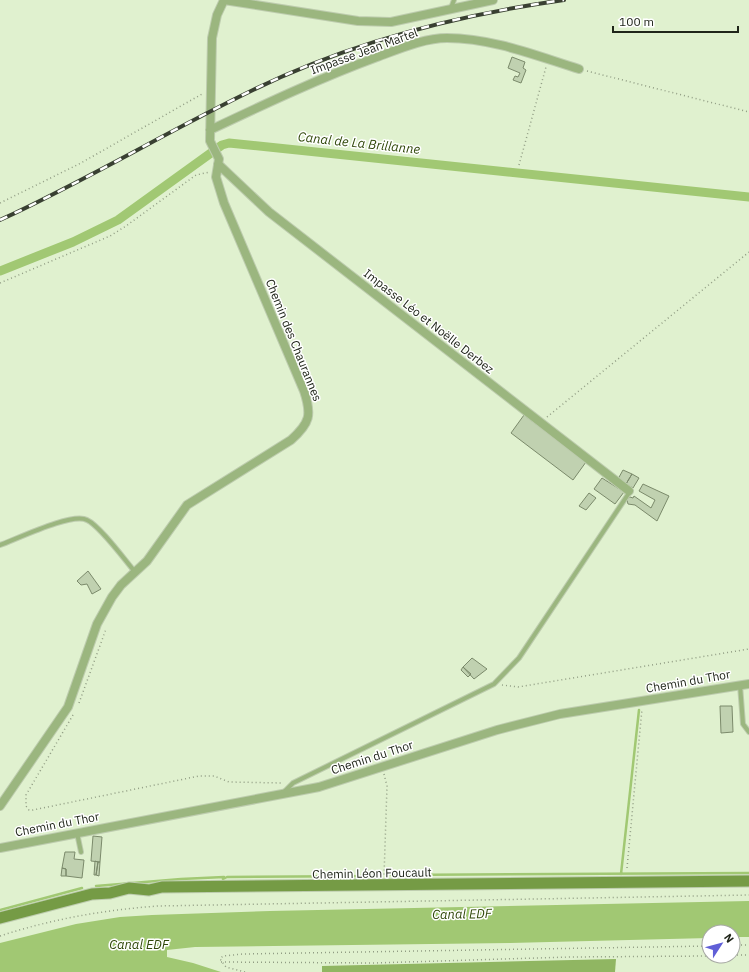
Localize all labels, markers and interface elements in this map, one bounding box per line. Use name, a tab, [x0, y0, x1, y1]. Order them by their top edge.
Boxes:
scale bar	[613, 8, 738, 34]
text: 100 m	[619, 14, 654, 29]
street label: Impasse Jean Martel	[308, 25, 420, 77]
water label: Canal de La Brillanne	[297, 128, 421, 158]
street label: Impasse Léo et Noëlle Derbez	[361, 265, 497, 377]
street label: Chemin des Chaurannes	[263, 277, 325, 403]
street label: Chemin du Thor	[645, 666, 732, 696]
street label: Chemin du Thor	[329, 736, 415, 777]
street label: Chemin du Thor	[14, 808, 101, 840]
street label: Chemin Léon Foucault	[312, 864, 432, 882]
water label: Canal EDF	[432, 905, 493, 923]
north arrow	[701, 924, 741, 964]
text: N	[721, 931, 737, 945]
water label: Canal EDF	[109, 936, 170, 953]

